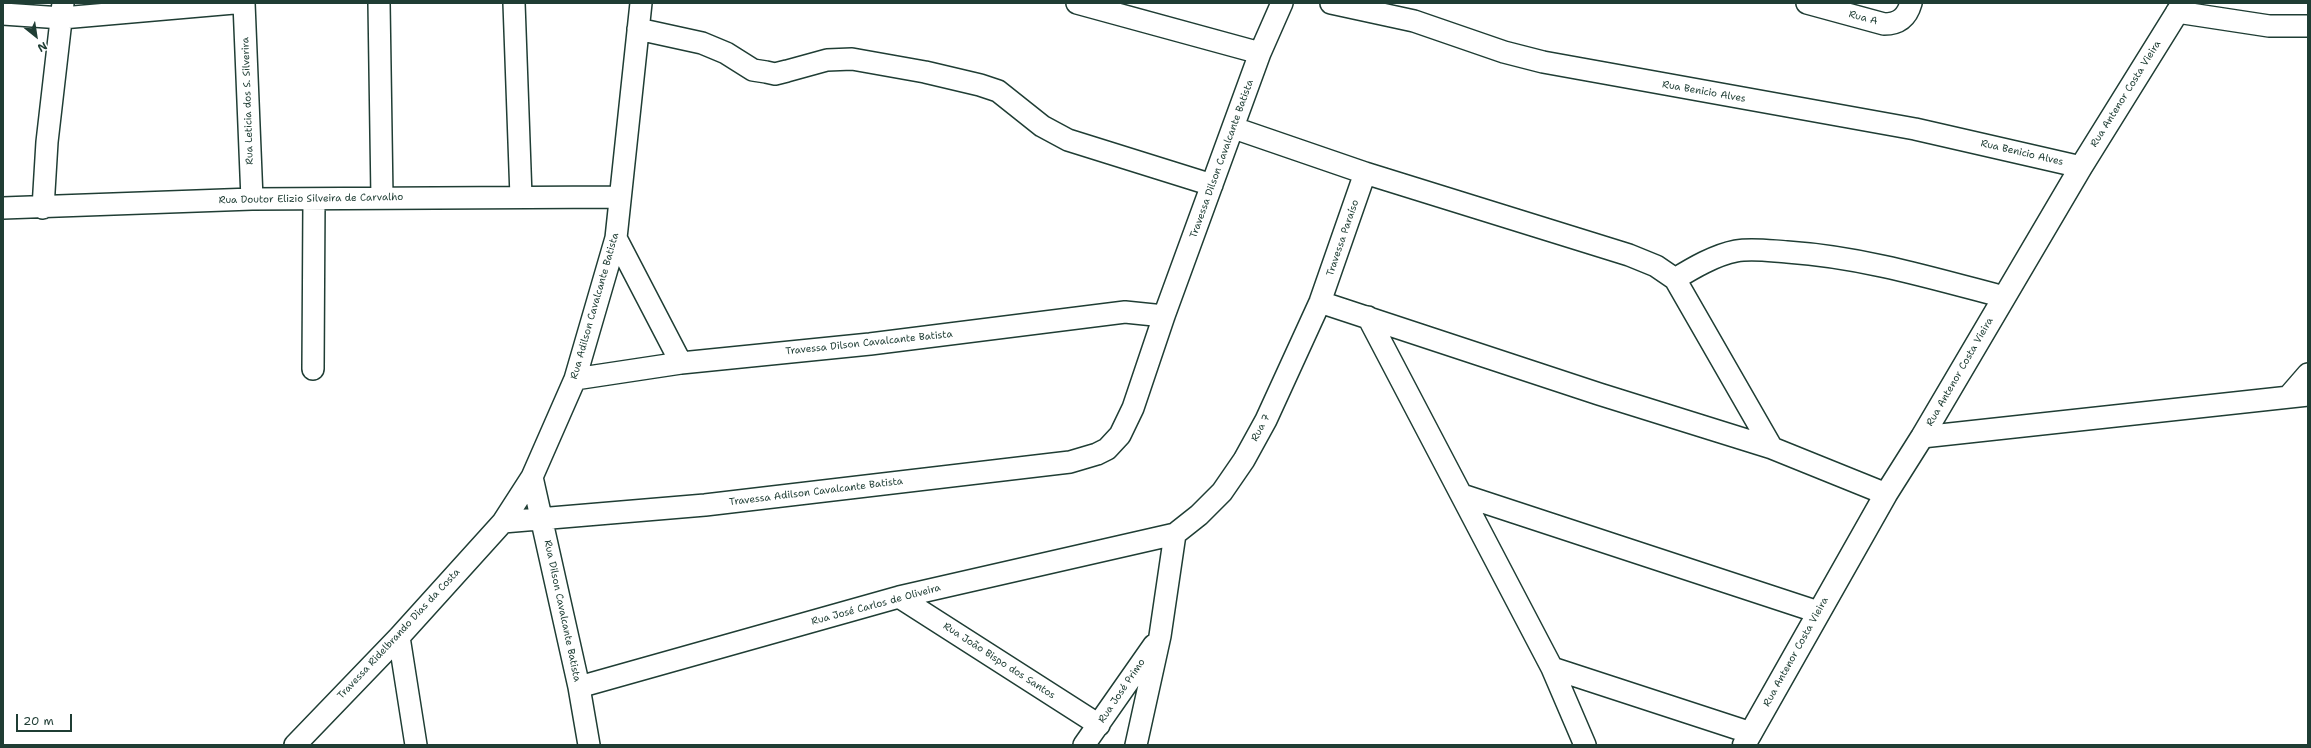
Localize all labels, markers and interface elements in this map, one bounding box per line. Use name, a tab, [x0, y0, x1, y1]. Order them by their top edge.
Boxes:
street label: Rua A	[1847, 8, 1879, 28]
north arrow	[16, 16, 56, 56]
street label: Rua Leticia dos S. Silverira	[240, 37, 256, 165]
text: N	[35, 38, 50, 56]
street label: Rua Antenor Costa Vieira	[2088, 39, 2164, 149]
street label: Travessa Dilson Cavalcante Batista	[1188, 78, 1256, 240]
street label: Rua Benicio Alves	[1661, 79, 1747, 105]
street label: Rua Benicio Alves	[1979, 138, 2065, 168]
street label: Rua Doutor Elizio Silveira de Carvalho	[219, 191, 403, 207]
street label: Travessa Paraíso	[1324, 198, 1362, 278]
street label: Rua Adilson Cavalcante Batista	[568, 231, 622, 381]
street label: Rua Antenor Costa Vieira	[1924, 316, 1996, 428]
street label: Travessa Dilson Cavalcante Batista	[785, 328, 953, 358]
street label: Rua 7	[1249, 412, 1273, 444]
street label: Travessa Adilson Cavalcante Batista	[728, 475, 904, 509]
street label: Rua Dilson Cavalcante Batista	[541, 539, 583, 683]
street label: Travessa Ridelbrando Dias da Costa	[335, 566, 463, 702]
street label: Rua José Carlos de Oliveira	[810, 582, 942, 628]
street label: Rua Antenor Costa Vieira	[1761, 595, 1831, 709]
street label: Rua João Bispo dos Santos	[941, 620, 1057, 702]
street label: Rua José Primo	[1096, 657, 1148, 725]
scale bar	[18, 706, 74, 732]
text: 20 m	[23, 713, 54, 729]

